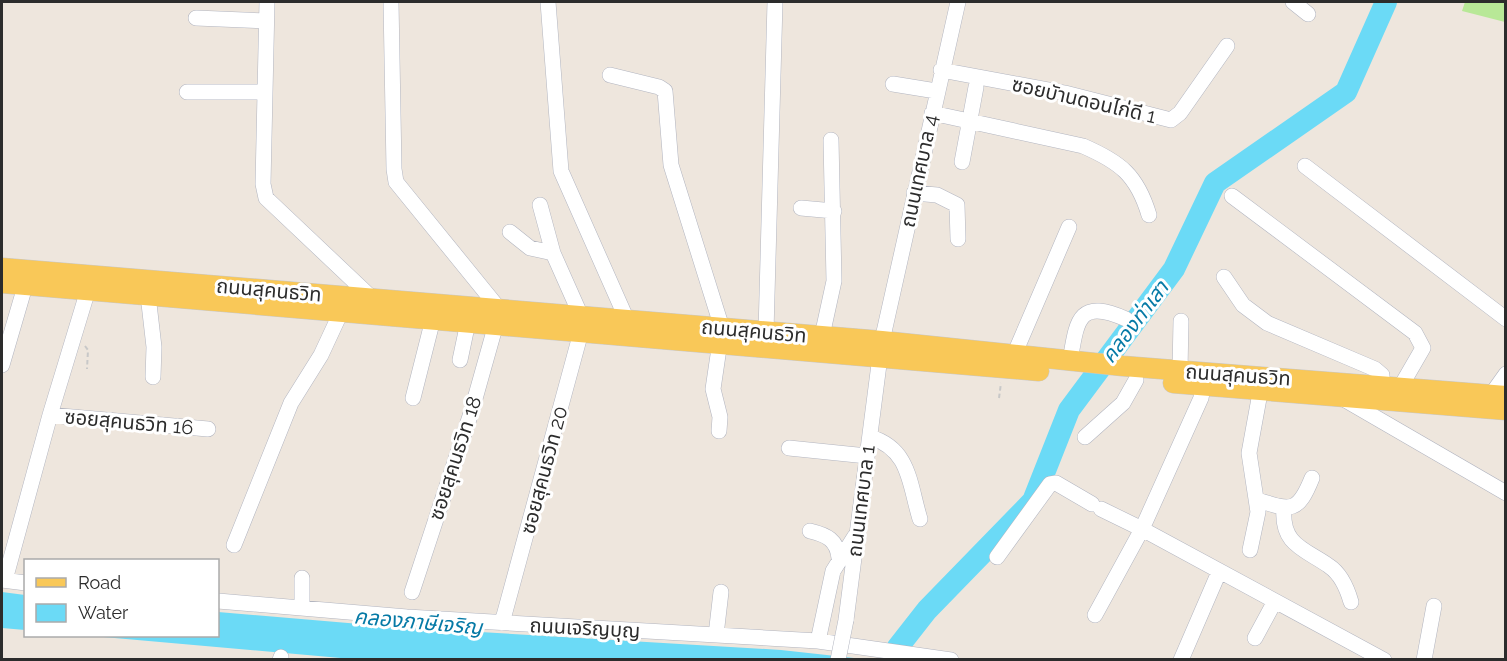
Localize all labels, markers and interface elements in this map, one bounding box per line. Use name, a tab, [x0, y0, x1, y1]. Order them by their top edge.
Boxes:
street label: ซอยบัานดอนไก่ดี 1	[1010, 72, 1159, 128]
street label: ถนนเทศบาล 4	[895, 112, 943, 230]
street label: ถนนสุคนธวิท	[215, 273, 323, 307]
water label: คลองท่าเสา	[1096, 275, 1174, 368]
street label: ถนนสุคนธวิท	[700, 314, 808, 348]
street label: ถนนสุคนธวิท	[1185, 359, 1291, 391]
street label: ซอยสุคนธวิท 18	[424, 393, 486, 523]
street label: ซอยสุคนธวิท 16	[64, 404, 194, 440]
street label: ซอยสุคนธวิท 20	[515, 404, 573, 536]
street label: ถนนเทศบาล 1	[842, 443, 880, 558]
legend	[24, 559, 219, 637]
text: Road	[78, 572, 121, 593]
text: Water	[78, 602, 129, 623]
water label: คลองภาษีเจริญ	[353, 603, 485, 640]
street label: ถนนเจริญบุญ	[529, 613, 641, 643]

